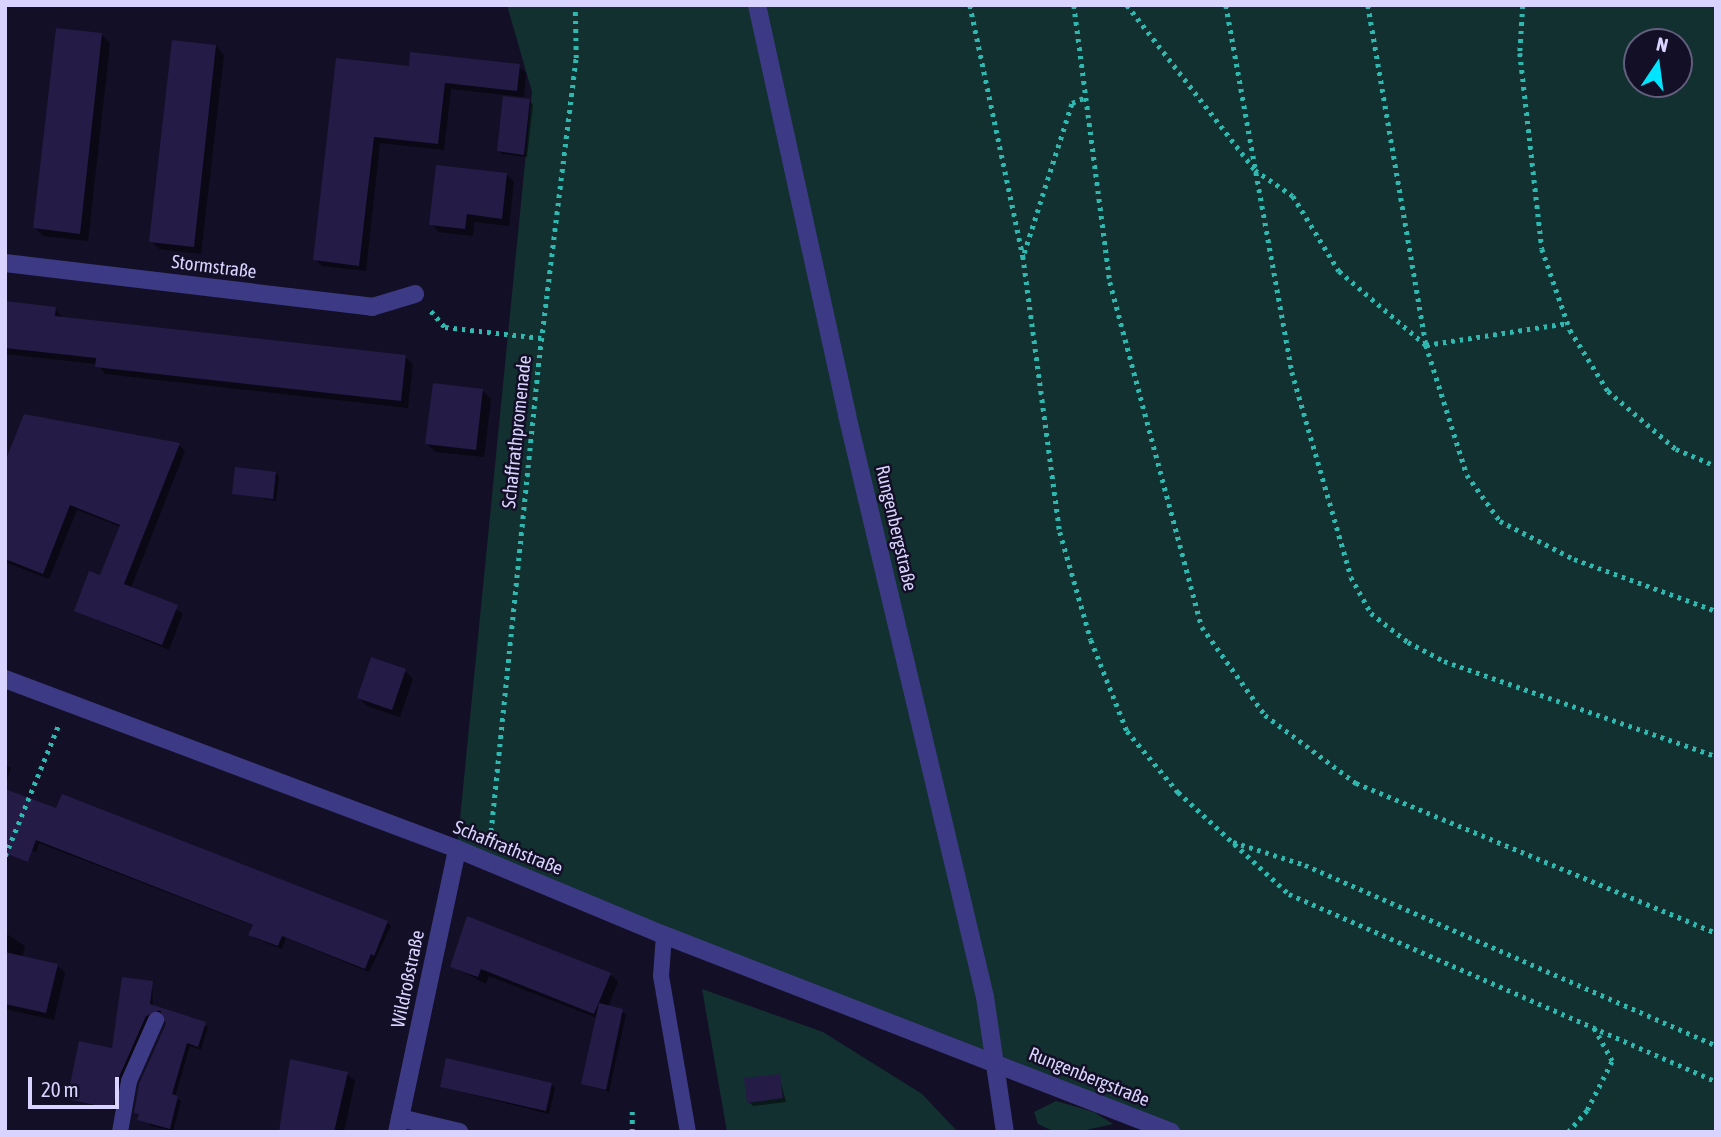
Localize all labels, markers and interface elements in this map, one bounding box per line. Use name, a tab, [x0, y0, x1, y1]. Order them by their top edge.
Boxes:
north arrow	[1623, 28, 1693, 98]
text: N	[1654, 33, 1670, 56]
street label: Stormstraße	[170, 250, 258, 284]
street label: Schaffrathpromenade	[498, 354, 536, 510]
street label: Rungenbergstraße	[870, 463, 922, 593]
street label: Schaffrathstraße	[450, 816, 566, 880]
street label: Wildroßstraße	[387, 928, 429, 1030]
street label: Rungenbergstraße	[1025, 1042, 1153, 1112]
scale bar	[32, 1064, 122, 1108]
text: 20 m	[41, 1077, 79, 1101]

